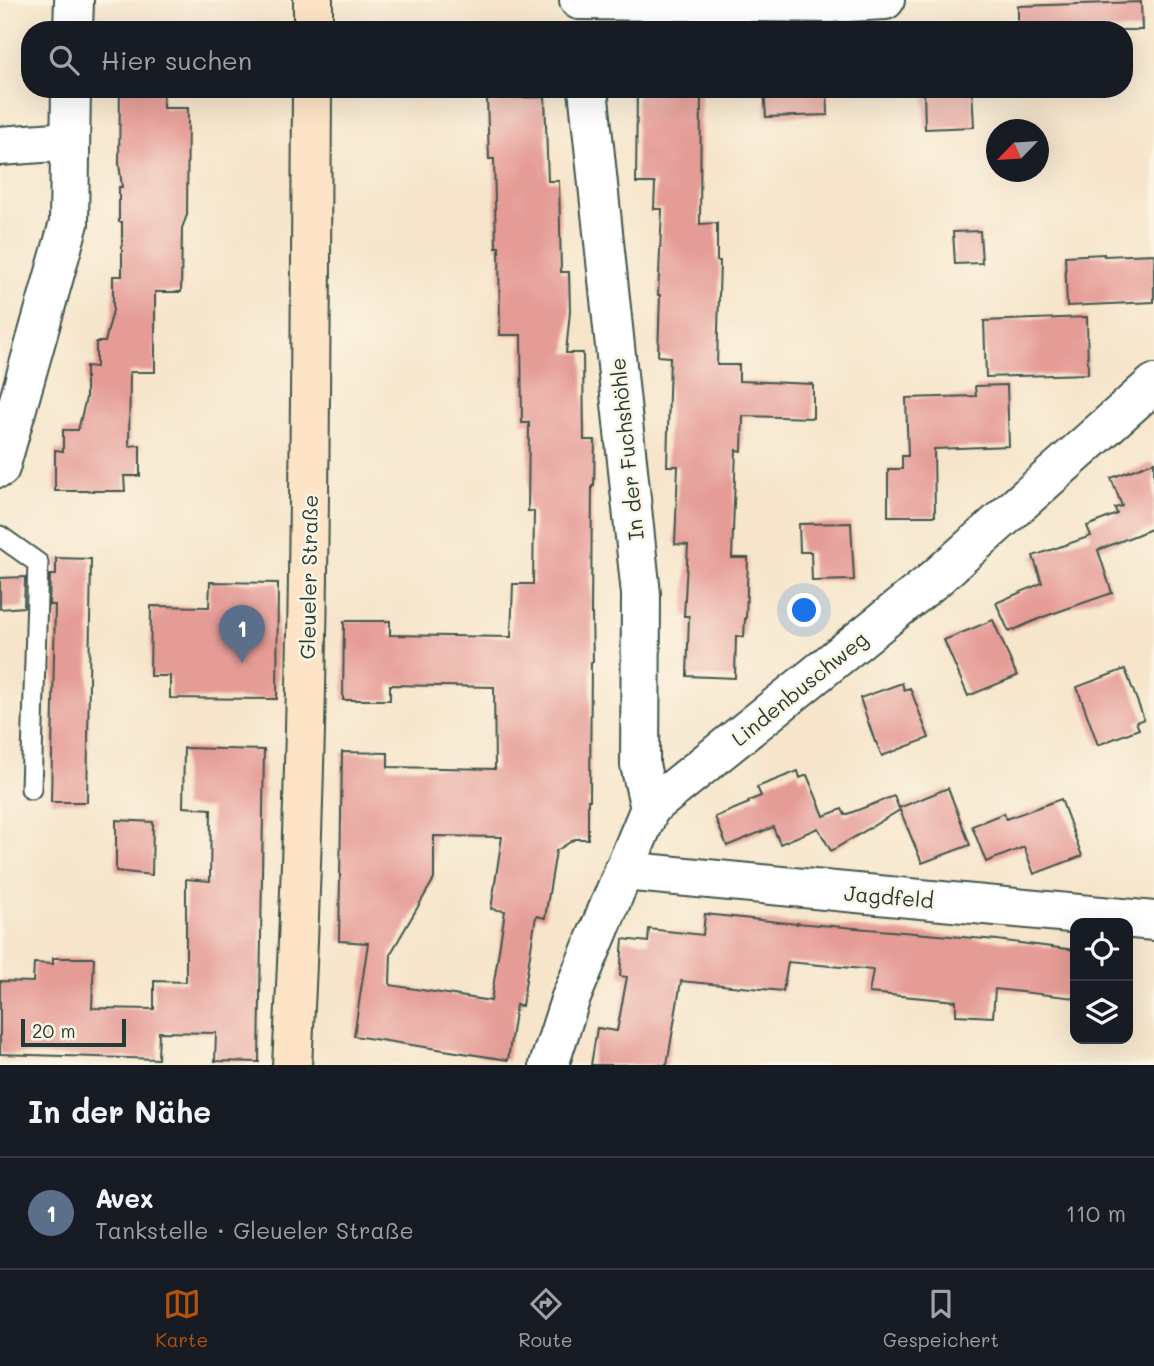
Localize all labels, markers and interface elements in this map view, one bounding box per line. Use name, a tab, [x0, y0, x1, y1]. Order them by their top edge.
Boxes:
search box	[21, 21, 1133, 98]
icon: search	[45, 41, 83, 79]
text: Hier suchen	[101, 43, 252, 77]
north arrow	[986, 119, 1049, 182]
street label: In der Fuchshöhle	[603, 357, 649, 541]
street label: Gleueler Straße	[293, 494, 323, 660]
your location	[787, 593, 821, 627]
pin: 1	[219, 605, 265, 663]
street label: Lindenbuschweg	[725, 625, 873, 751]
street label: Jagdfeld	[843, 879, 935, 913]
map controls	[1070, 918, 1133, 1044]
button: locate	[1070, 918, 1133, 981]
button: layers	[1070, 981, 1133, 1044]
scale bar	[21, 1016, 126, 1048]
text: 20 m	[32, 1018, 76, 1043]
text: In der Nähe	[28, 1091, 211, 1131]
text: Avex	[95, 1181, 154, 1215]
text: 1	[46, 1198, 56, 1228]
text: 110 m	[1066, 1198, 1126, 1228]
text: Tankstelle · Gleueler Straße	[95, 1215, 414, 1245]
tab: Karte	[155, 1285, 208, 1352]
tab: Route	[519, 1285, 573, 1352]
tab: Gespeichert	[883, 1285, 999, 1352]

